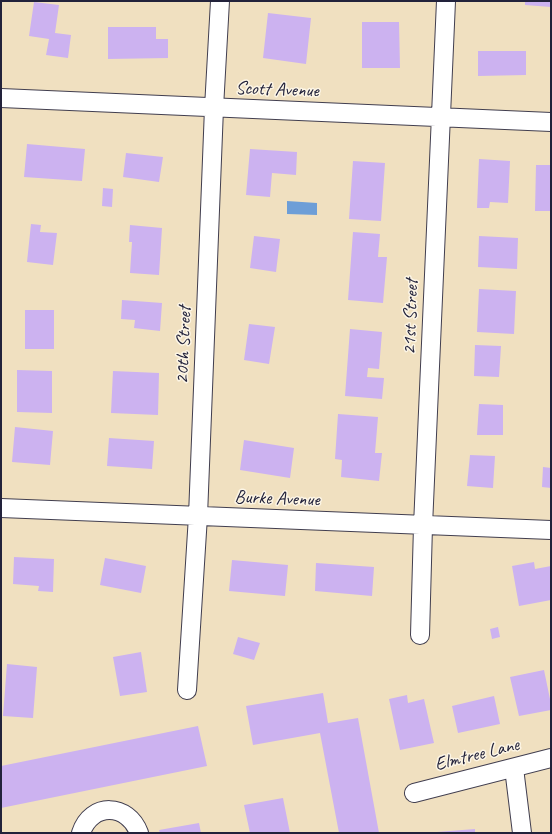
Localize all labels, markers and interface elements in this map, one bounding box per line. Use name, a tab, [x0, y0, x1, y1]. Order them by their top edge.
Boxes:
street label: Scott Avenue	[235, 77, 319, 103]
street label: 21st Street	[398, 279, 424, 355]
street label: 20th Street	[171, 306, 197, 384]
street label: Burke Avenue	[234, 486, 320, 512]
street label: Elmtree Lane	[432, 734, 522, 776]

